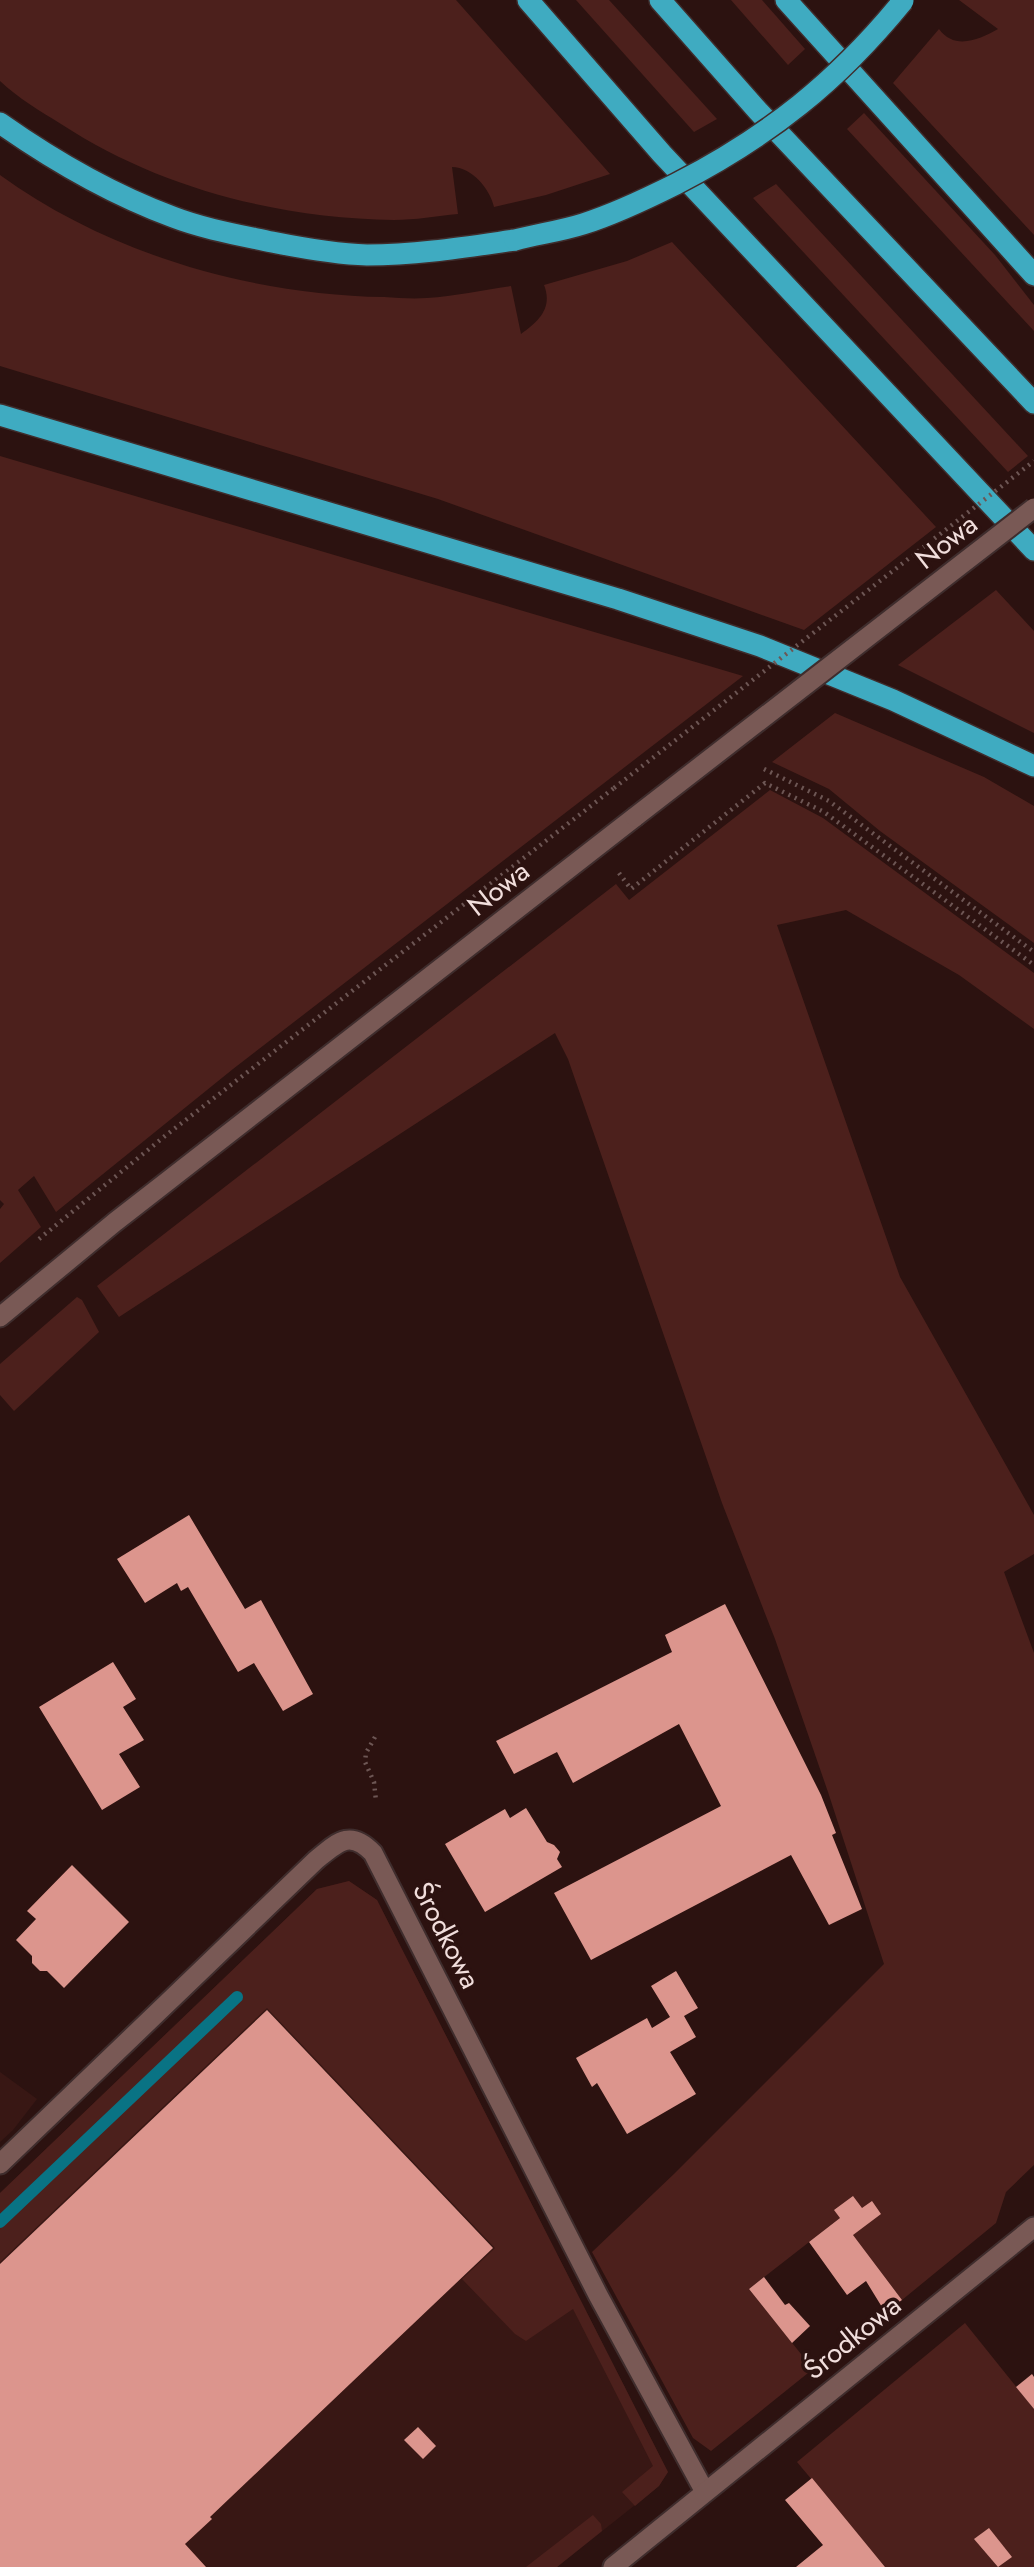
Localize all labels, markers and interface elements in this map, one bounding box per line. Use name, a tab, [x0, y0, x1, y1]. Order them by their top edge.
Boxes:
street label: Nowa	[906, 504, 986, 579]
street label: Nowa	[458, 851, 538, 926]
street label: Środkowa	[402, 1875, 491, 1996]
street label: Środkowa	[795, 2285, 910, 2390]

